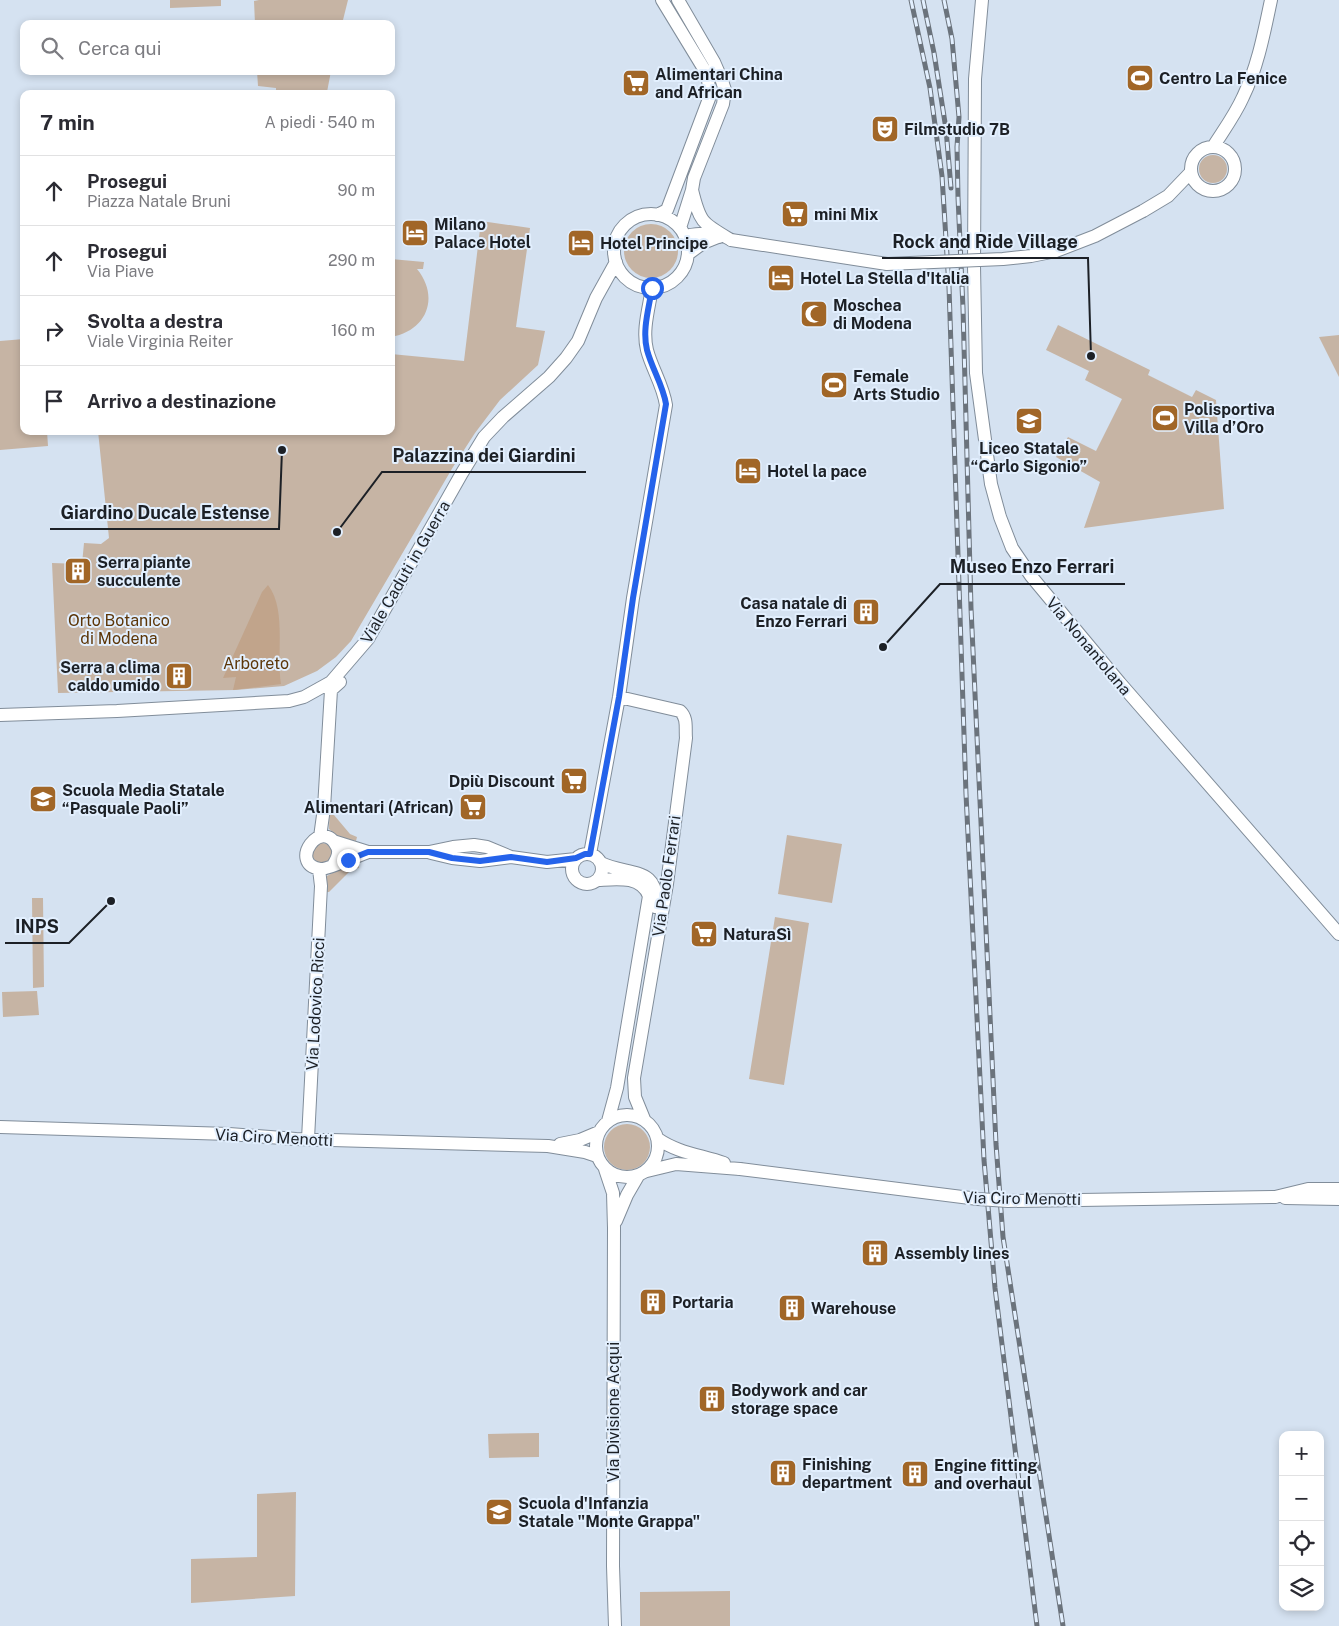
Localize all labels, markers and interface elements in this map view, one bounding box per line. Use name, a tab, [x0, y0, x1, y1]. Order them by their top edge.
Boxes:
search box	[20, 20, 395, 75]
icon: search	[38, 34, 66, 62]
text: Cerca qui	[78, 37, 161, 59]
sports icon: Centro La Fenice	[1125, 63, 1155, 93]
place label: Alimentari China and African	[655, 65, 783, 102]
supermarket icon: Alimentari China and African	[621, 68, 651, 98]
place label: Centro La Fenice	[1159, 69, 1287, 88]
text: 7 min	[40, 110, 95, 135]
text: A piedi · 540 m	[264, 113, 375, 132]
theatre icon: Filmstudio 7B	[870, 114, 900, 144]
place label: Filmstudio 7B	[904, 120, 1010, 139]
text: Prosegui	[87, 170, 167, 192]
icon: ahead	[40, 177, 68, 205]
text: 90 m	[338, 181, 375, 200]
text: Piazza Natale Bruni	[87, 192, 231, 211]
supermarket icon: mini Mix	[780, 199, 810, 229]
place label: mini Mix	[814, 205, 879, 224]
place label: Milano Palace Hotel	[434, 215, 531, 252]
hotel icon: Milano Palace Hotel	[400, 218, 430, 248]
callout: Rock and Ride Village	[882, 225, 1088, 258]
hotel icon: Hotel Principe	[566, 228, 596, 258]
text: Rock and Ride Village	[892, 231, 1078, 252]
place label: Hotel Principe	[600, 234, 708, 253]
text: Prosegui	[87, 240, 167, 262]
icon: ahead	[40, 247, 68, 275]
text: 290 m	[328, 251, 375, 270]
text: Via Piave	[87, 262, 154, 281]
hotel icon: Hotel La Stella d'Italia	[766, 263, 796, 293]
place label: Hotel La Stella d'Italia	[800, 269, 969, 288]
route start	[641, 277, 664, 300]
place label: Moschea di Modena	[833, 296, 912, 333]
mosque icon: Moschea di Modena	[799, 299, 829, 329]
text: Svolta a destra	[87, 310, 223, 332]
icon: right	[40, 317, 68, 345]
text: 160 m	[331, 321, 375, 340]
text: Viale Virginia Reiter	[87, 332, 233, 351]
place label: Female Arts Studio	[853, 367, 940, 404]
sports icon: Female Arts Studio	[819, 370, 849, 400]
icon: arrive	[40, 387, 68, 415]
text: Arrivo a destinazione	[87, 390, 276, 412]
place label: Polisportiva Villa d’Oro	[1184, 400, 1275, 437]
sports icon: Polisportiva Villa d’Oro	[1150, 403, 1180, 433]
school or university icon: Liceo Statale “Carlo Sigonio”	[1014, 406, 1044, 436]
callout: Palazzina dei Giardini	[382, 439, 586, 472]
place label: Liceo Statale “Carlo Sigonio”	[971, 439, 1087, 476]
text: Palazzina dei Giardini	[392, 445, 576, 466]
hotel icon: Hotel la pace	[733, 456, 763, 486]
place label: Hotel la pace	[767, 462, 867, 481]
callout: Giardino Ducale Estense	[50, 496, 279, 529]
street label: Viale Caduti in Guerra	[357, 497, 454, 647]
text: Giardino Ducale Estense	[60, 502, 270, 523]
callout: Museo Enzo Ferrari	[940, 551, 1125, 584]
place label: Serra piante succulente	[97, 553, 191, 590]
building icon: Serra piante succulente	[63, 556, 93, 586]
text: Museo Enzo Ferrari	[950, 556, 1114, 577]
street label: Via Nonantolana	[1042, 593, 1135, 699]
place label: Casa natale di Enzo Ferrari	[740, 594, 847, 631]
building icon: Casa natale di Enzo Ferrari	[851, 597, 881, 627]
park label: Orto Botanico di Modena	[68, 611, 170, 648]
park label: Arboreto	[223, 654, 289, 673]
place label: Serra a clima caldo umido	[60, 658, 160, 695]
building icon: Serra a clima caldo umido	[164, 661, 194, 691]
supermarket icon: Dpiù Discount	[559, 766, 589, 796]
place label: Dpiù Discount	[449, 772, 555, 791]
place label: Scuola Media Statale “Pasquale Paoli”	[62, 781, 225, 818]
school or university icon: Scuola Media Statale “Pasquale Paoli”	[28, 784, 58, 814]
supermarket icon: Alimentari (African)	[458, 792, 488, 822]
place label: Alimentari (African)	[304, 798, 454, 817]
street label: Via Paolo Ferrari	[649, 814, 684, 938]
route end	[337, 849, 360, 872]
callout: INPS	[5, 910, 69, 943]
text: INPS	[15, 916, 59, 937]
supermarket icon: NaturaSì	[689, 919, 719, 949]
place label: NaturaSì	[723, 925, 791, 944]
street label: Via Lodovico Ricci	[303, 937, 328, 1071]
street label: Via Ciro Menotti	[214, 1125, 333, 1150]
street label: Via Ciro Menotti	[963, 1188, 1081, 1209]
building icon: Assembly lines	[860, 1238, 890, 1268]
place label: Assembly lines	[894, 1244, 1009, 1263]
building icon: Portaria	[638, 1287, 668, 1317]
place label: Portaria	[672, 1293, 734, 1312]
building icon: Warehouse	[777, 1293, 807, 1323]
place label: Warehouse	[811, 1299, 896, 1318]
street label: Via Divisione Acqui	[604, 1342, 623, 1482]
place label: Bodywork and car storage space	[731, 1381, 868, 1418]
building icon: Bodywork and car storage space	[697, 1384, 727, 1414]
map controls	[1279, 1431, 1324, 1611]
button: +	[1279, 1431, 1324, 1476]
place label: Finishing department	[802, 1455, 893, 1492]
place label: Engine fitting and overhaul	[934, 1456, 1037, 1493]
building icon: Finishing department	[768, 1458, 798, 1488]
building icon: Engine fitting and overhaul	[900, 1459, 930, 1489]
button: −	[1279, 1476, 1324, 1521]
place label: Scuola d'Infanzia Statale "Monte Grappa"	[518, 1494, 700, 1531]
school or university icon: Scuola d'Infanzia Statale "Monte Grappa"	[484, 1497, 514, 1527]
button: locate	[1279, 1521, 1324, 1566]
button: layers	[1279, 1566, 1324, 1611]

